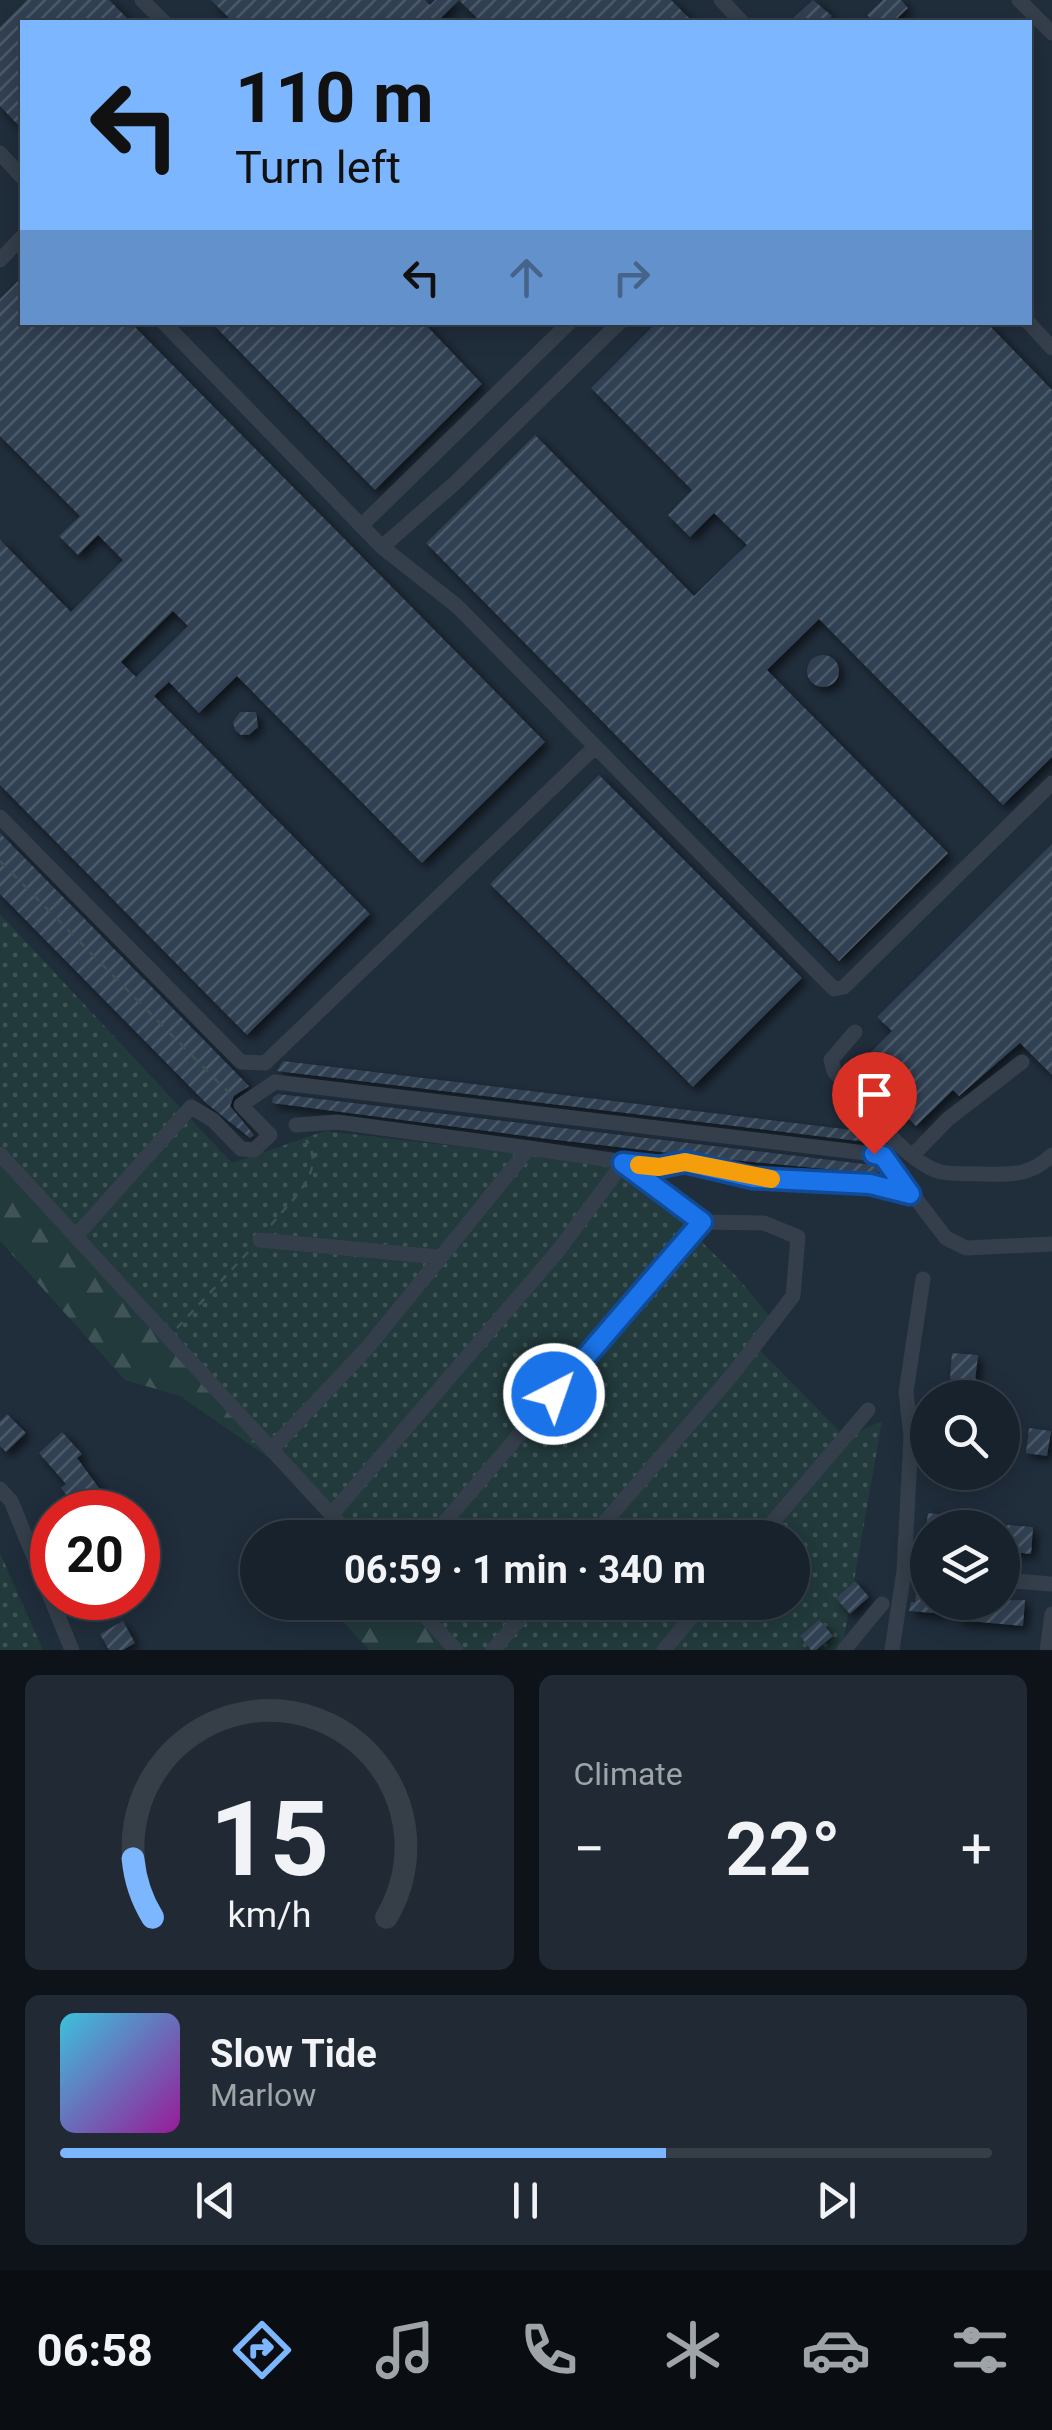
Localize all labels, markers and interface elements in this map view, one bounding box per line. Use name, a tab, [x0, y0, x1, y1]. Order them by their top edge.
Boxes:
text: 110 m	[235, 57, 434, 139]
icon: left	[70, 60, 200, 190]
text: Turn left	[235, 141, 401, 194]
icon: left	[394, 250, 449, 305]
icon: ahead	[499, 250, 554, 305]
icon: right	[604, 250, 659, 305]
pin	[832, 1052, 917, 1155]
icon: arrive	[847, 1067, 902, 1122]
position arrow	[502, 1342, 606, 1446]
map controls	[910, 1380, 1020, 1620]
button: search	[910, 1380, 1020, 1490]
speed limit sign: 20	[30, 1490, 160, 1620]
button: layers	[910, 1510, 1020, 1620]
text: 06:59 · 1 min · 340 m	[344, 1548, 706, 1592]
text: Climate	[574, 1755, 683, 1793]
text: 15	[210, 1779, 329, 1900]
text: 22°	[725, 1805, 841, 1893]
text: −	[574, 1817, 605, 1881]
text: +	[961, 1817, 992, 1881]
text: km/h	[227, 1894, 311, 1936]
text: Slow Tide	[210, 2032, 377, 2076]
text: Marlow	[210, 2076, 316, 2114]
icon: previous	[188, 2173, 243, 2228]
icon: pause	[498, 2173, 553, 2228]
icon: next	[809, 2173, 864, 2228]
icon: directions	[227, 2315, 297, 2385]
icon: music	[370, 2315, 440, 2385]
icon: phone	[514, 2315, 584, 2385]
icon: climate	[658, 2315, 728, 2385]
icon: car	[801, 2315, 871, 2385]
icon: filters	[945, 2315, 1015, 2385]
text: 06:58	[37, 2324, 153, 2377]

